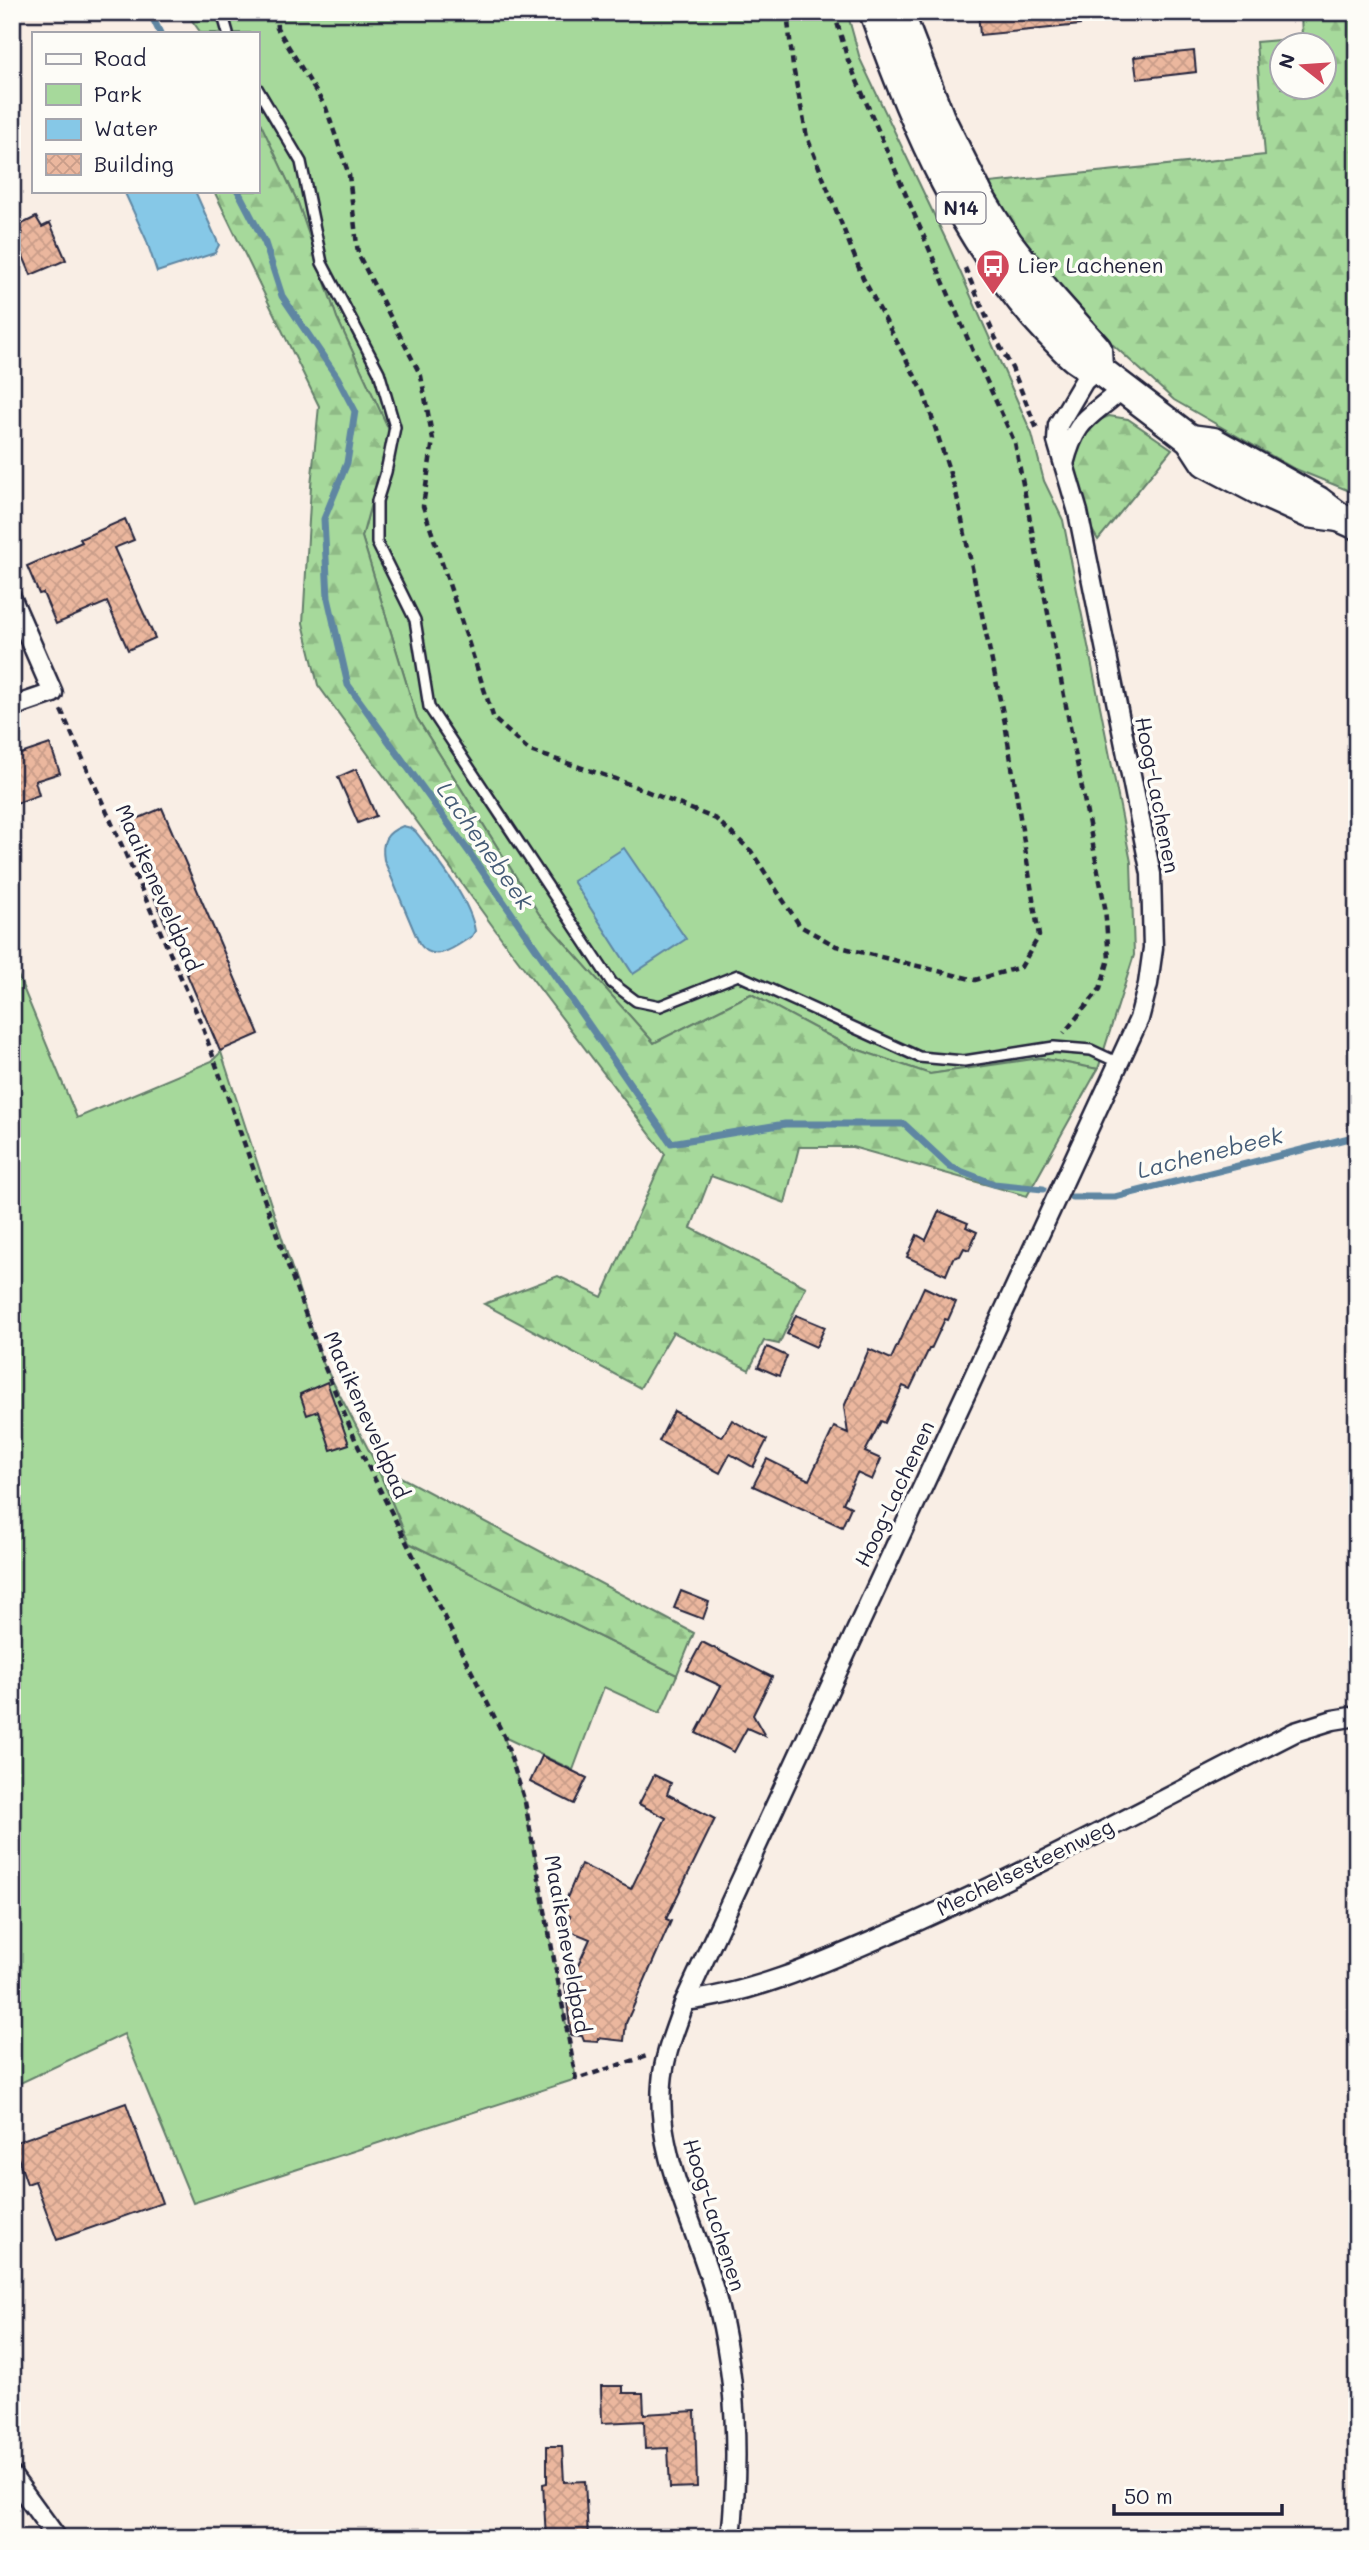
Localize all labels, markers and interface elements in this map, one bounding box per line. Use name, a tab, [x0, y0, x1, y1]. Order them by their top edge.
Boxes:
legend	[32, 32, 259, 192]
north arrow	[1268, 32, 1338, 102]
text: Road	[94, 44, 146, 71]
text: N	[1272, 50, 1300, 71]
text: Park	[94, 80, 142, 107]
text: Water	[94, 114, 158, 141]
text: Building	[94, 150, 174, 177]
road number: N14	[936, 192, 986, 224]
bus stop icon: Lier Lachenen	[974, 247, 1012, 296]
place label: Lier Lachenen	[1018, 251, 1163, 278]
street label: Hoog-Lachenen	[1130, 714, 1187, 875]
water label: Lachenebeek	[431, 776, 541, 916]
street label: Maaikeneveldpad	[110, 800, 208, 975]
water label: Lachenebeek	[1134, 1119, 1287, 1185]
street label: Maaikeneveldpad	[318, 1327, 416, 1502]
street label: Hoog-Lachenen	[848, 1416, 939, 1571]
street label: Mechelsesteenweg	[931, 1812, 1117, 1921]
street label: Maaikeneveldpad	[540, 1853, 597, 2035]
street label: Hoog-Lachenen	[678, 2135, 753, 2294]
scale bar	[1114, 2473, 1282, 2517]
text: 50 m	[1124, 2482, 1173, 2509]

